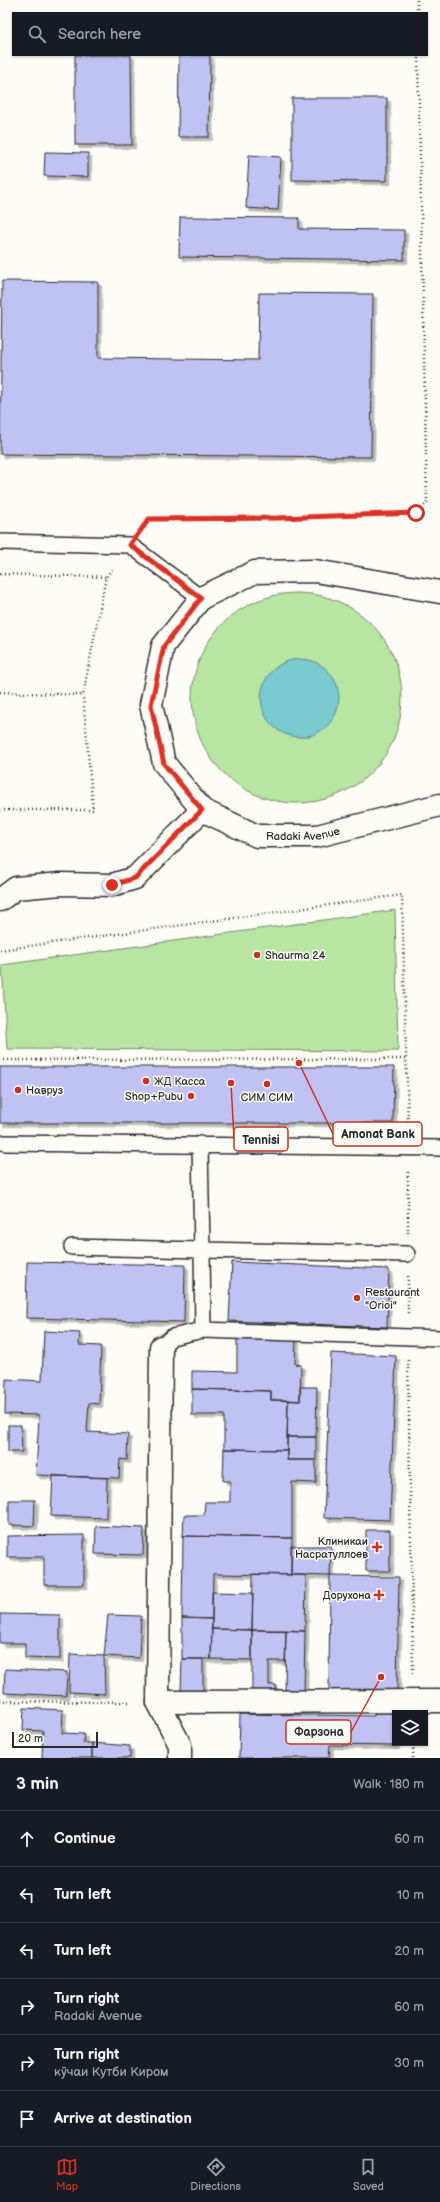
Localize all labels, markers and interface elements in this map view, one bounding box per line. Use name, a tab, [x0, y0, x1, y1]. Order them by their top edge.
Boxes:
search box	[12, 12, 428, 56]
icon: search	[26, 23, 48, 45]
text: Search here	[58, 25, 141, 44]
route start	[407, 504, 425, 522]
street label: Radaki Avenue	[266, 824, 342, 843]
route end	[103, 876, 121, 894]
place label: Shaurma 24	[265, 949, 326, 962]
marker: Shaurma 24	[252, 950, 262, 960]
place label: ЖД Касса	[154, 1075, 206, 1088]
marker: ЖД Касса	[141, 1076, 151, 1086]
marker: СИМ СИМ	[262, 1079, 272, 1089]
place label: Навруз	[26, 1084, 63, 1097]
marker: Навруз	[13, 1085, 23, 1095]
place label: Shop+Pubu	[125, 1090, 183, 1103]
marker: Shop+Pubu	[186, 1091, 196, 1101]
place label: СИМ СИМ	[241, 1091, 293, 1104]
callout: Amonat Bank	[333, 1122, 422, 1146]
callout: Tennisi	[234, 1127, 288, 1151]
text: Amonat Bank	[340, 1127, 415, 1142]
text: Tennisi	[242, 1133, 280, 1148]
place label: Restaurant "Orioi"	[365, 1286, 420, 1312]
marker: Restaurant "Orioi"	[352, 1293, 362, 1303]
place label: Клиникаи Насратуллоев	[295, 1535, 368, 1561]
marker: Клиникаи Насратуллоев	[371, 1541, 383, 1553]
place label: Дорухона	[323, 1589, 371, 1602]
marker: Дорухона	[374, 1590, 384, 1600]
map controls	[392, 1710, 428, 1746]
button: layers	[392, 1710, 428, 1746]
callout: Фарзона	[286, 1720, 351, 1744]
text: Фарзона	[294, 1725, 345, 1740]
scale bar	[12, 1730, 98, 1749]
text: 20 m	[18, 1732, 43, 1745]
text: 3 min	[16, 1774, 59, 1794]
text: Walk · 180 m	[353, 1776, 424, 1792]
icon: ahead	[16, 1828, 38, 1850]
text: Continue	[54, 1829, 116, 1848]
text: 60 m	[394, 1831, 424, 1847]
icon: left	[16, 1884, 38, 1906]
text: Turn left	[54, 1885, 111, 1904]
text: 10 m	[397, 1887, 424, 1903]
icon: left	[16, 1940, 38, 1962]
text: Turn left	[54, 1941, 111, 1960]
text: 20 m	[394, 1943, 424, 1959]
text: Turn right	[54, 1989, 119, 2008]
icon: right	[16, 1996, 38, 2018]
text: 60 m	[394, 1999, 424, 2015]
text: Radaki Avenue	[54, 2008, 142, 2024]
text: Turn right	[54, 2045, 119, 2064]
icon: right	[16, 2052, 38, 2074]
text: 30 m	[394, 2055, 424, 2071]
text: кӯчаи Кутби Киром	[54, 2064, 169, 2080]
icon: arrive	[16, 2108, 38, 2130]
text: Arrive at destination	[54, 2109, 192, 2128]
tab: Map	[56, 2156, 78, 2193]
tab: Directions	[190, 2156, 241, 2193]
tab: Saved	[353, 2156, 384, 2193]

